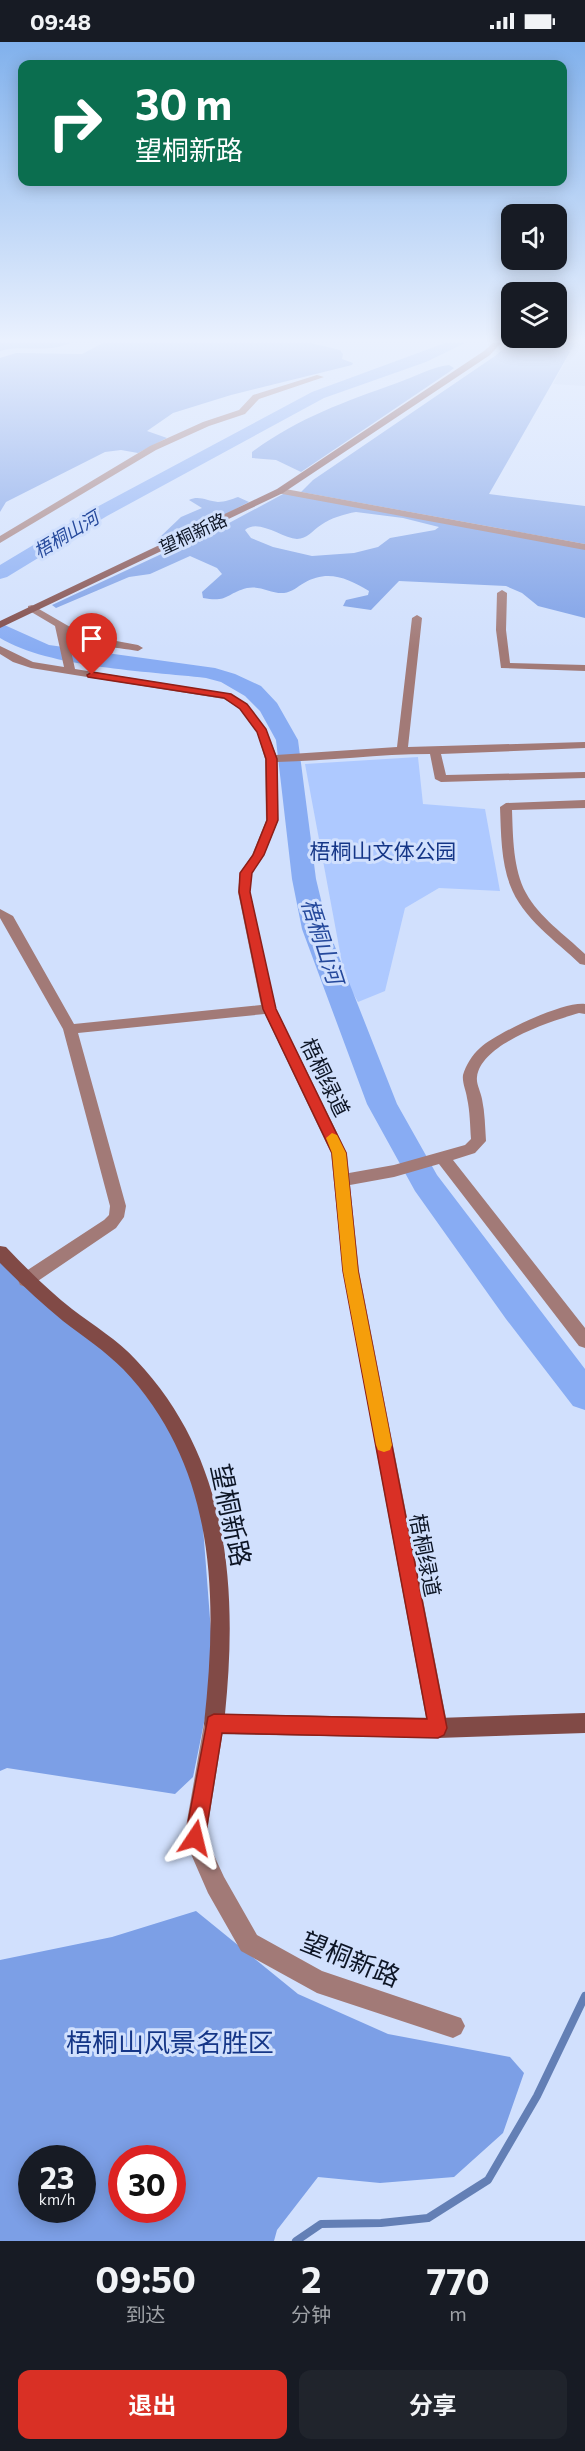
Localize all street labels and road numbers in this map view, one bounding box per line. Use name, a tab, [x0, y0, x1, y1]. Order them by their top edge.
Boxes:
street label: 望桐新路	[156, 508, 230, 558]
street label: 梧桐绿道	[296, 1034, 356, 1120]
street label: 望桐新路	[206, 1461, 258, 1569]
street label: 梧桐绿道	[406, 1511, 446, 1599]
street label: 望桐新路	[297, 1924, 405, 1992]

